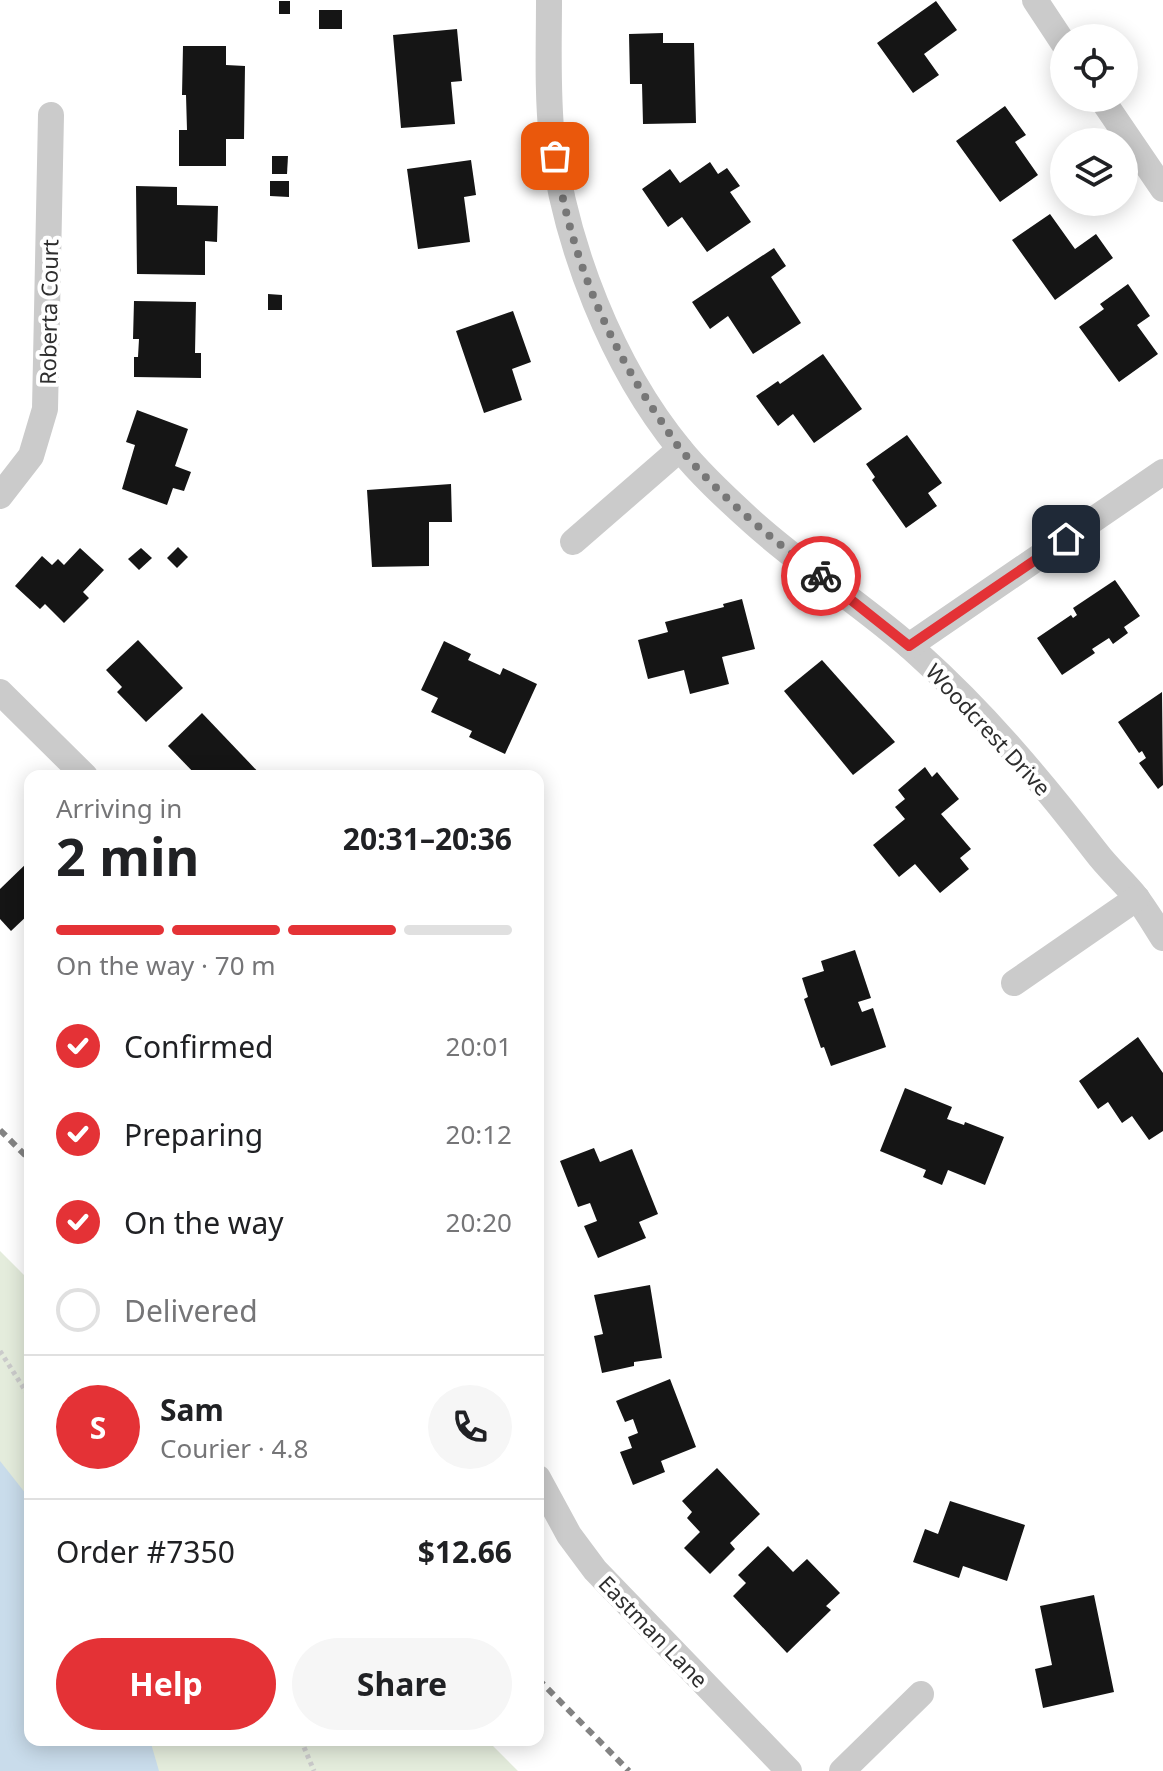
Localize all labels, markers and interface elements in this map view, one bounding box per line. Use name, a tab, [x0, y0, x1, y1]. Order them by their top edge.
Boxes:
map controls	[1050, 24, 1138, 216]
button: locate	[1050, 24, 1138, 112]
pin	[521, 122, 589, 190]
button: layers	[1050, 128, 1138, 216]
icon: bag	[533, 134, 577, 178]
street label: Roberta Court	[32, 239, 64, 385]
pin	[1032, 505, 1100, 573]
icon: home	[1044, 517, 1088, 561]
courier	[781, 536, 861, 616]
icon: bike	[799, 554, 843, 598]
street label: Woodcrest Drive	[920, 656, 1058, 802]
text: Arriving in	[56, 790, 182, 826]
text: 20:31–20:36	[343, 818, 512, 859]
text: 2 min	[56, 820, 199, 891]
text: On the way · 70 m	[56, 947, 276, 983]
icon: check	[56, 1024, 100, 1068]
text: Confirmed	[124, 1026, 274, 1067]
text: 20:01	[446, 1028, 512, 1064]
icon: check	[56, 1112, 100, 1156]
text: Preparing	[124, 1114, 263, 1155]
text: 20:12	[446, 1116, 512, 1152]
icon: check	[56, 1200, 100, 1244]
text: On the way	[124, 1202, 284, 1243]
text: 20:20	[446, 1204, 512, 1240]
text: Delivered	[124, 1290, 258, 1331]
button: phone	[428, 1385, 512, 1469]
text: Sam	[160, 1389, 224, 1430]
text: S	[90, 1407, 106, 1448]
text: Courier · 4.8	[160, 1430, 308, 1466]
text: Order #7350	[56, 1531, 235, 1572]
text: $12.66	[418, 1531, 512, 1572]
street label: Eastman Lane	[593, 1568, 715, 1694]
button: Help	[56, 1638, 276, 1730]
button: Share	[292, 1638, 512, 1730]

